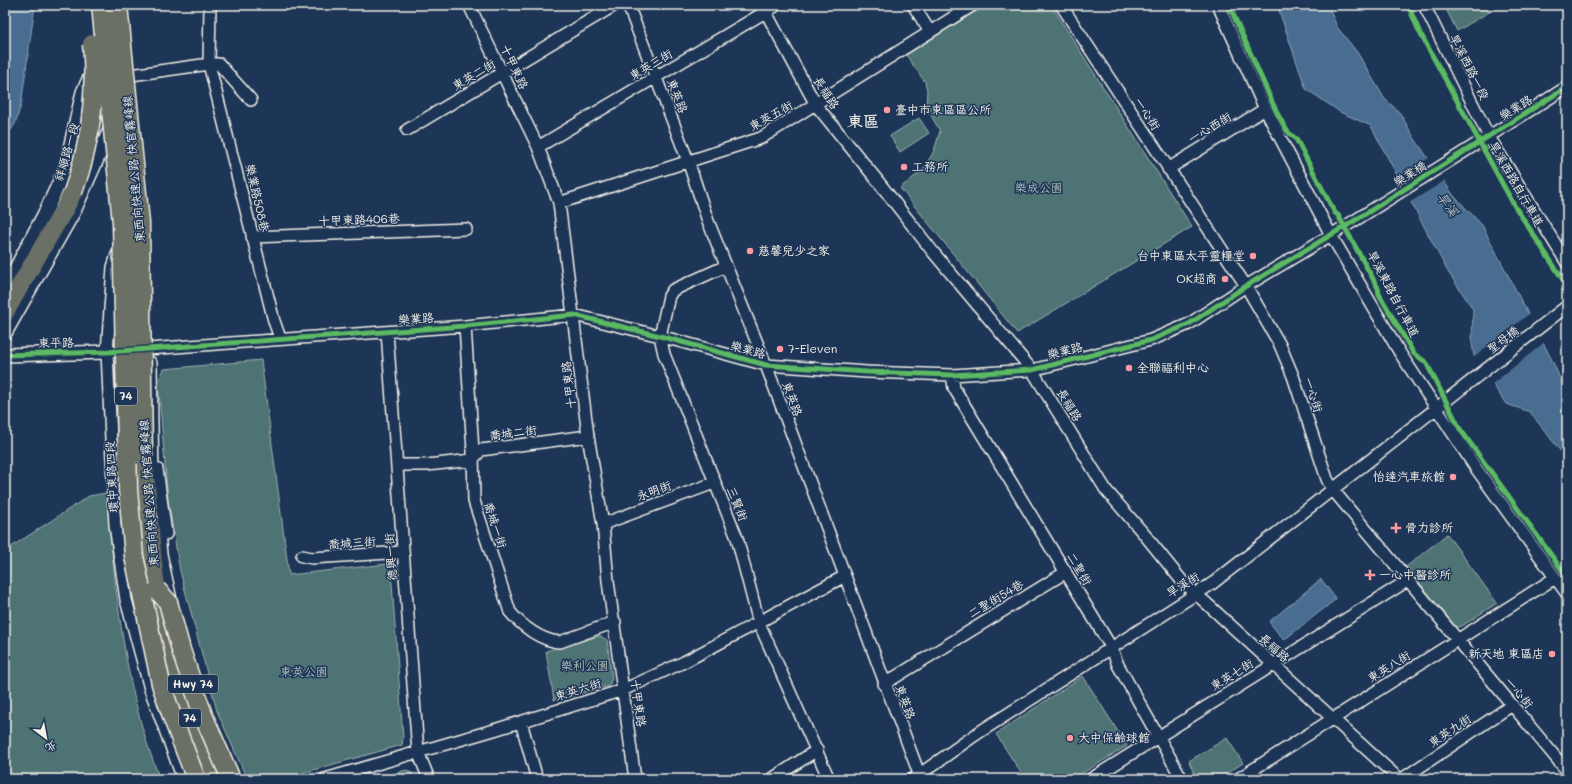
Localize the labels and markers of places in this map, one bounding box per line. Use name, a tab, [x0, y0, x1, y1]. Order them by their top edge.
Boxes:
place label: 臺中市東區區公所	[895, 101, 992, 117]
marker: 臺中市東區區公所	[882, 105, 892, 115]
place label: 工務所	[912, 158, 949, 174]
marker: 工務所	[899, 162, 909, 172]
place label: 慈馨兒少之家	[758, 242, 830, 258]
marker: 慈馨兒少之家	[745, 246, 755, 256]
place label: 台中東區太平靈糧堂	[1137, 247, 1245, 263]
marker: 台中東區太平靈糧堂	[1248, 251, 1258, 261]
place label: OK超商	[1176, 270, 1217, 286]
marker: OK超商	[1220, 274, 1230, 284]
place label: 7-Eleven	[788, 340, 837, 356]
marker: 7-Eleven	[775, 344, 785, 354]
place label: 全聯福利中心	[1137, 359, 1209, 375]
marker: 全聯福利中心	[1124, 363, 1134, 373]
place label: 怡達汽車旅館	[1373, 468, 1445, 484]
marker: 怡達汽車旅館	[1448, 472, 1458, 482]
place label: 骨力診所	[1405, 519, 1454, 535]
marker: 骨力診所	[1390, 522, 1402, 534]
place label: 一心中醫診所	[1379, 566, 1452, 582]
marker: 一心中醫診所	[1364, 569, 1376, 581]
place label: 新天地 東區店	[1468, 645, 1544, 661]
marker: 新天地 東區店	[1547, 649, 1557, 659]
place label: 大中保齡球館	[1078, 729, 1150, 745]
marker: 大中保齡球館	[1065, 733, 1075, 743]

